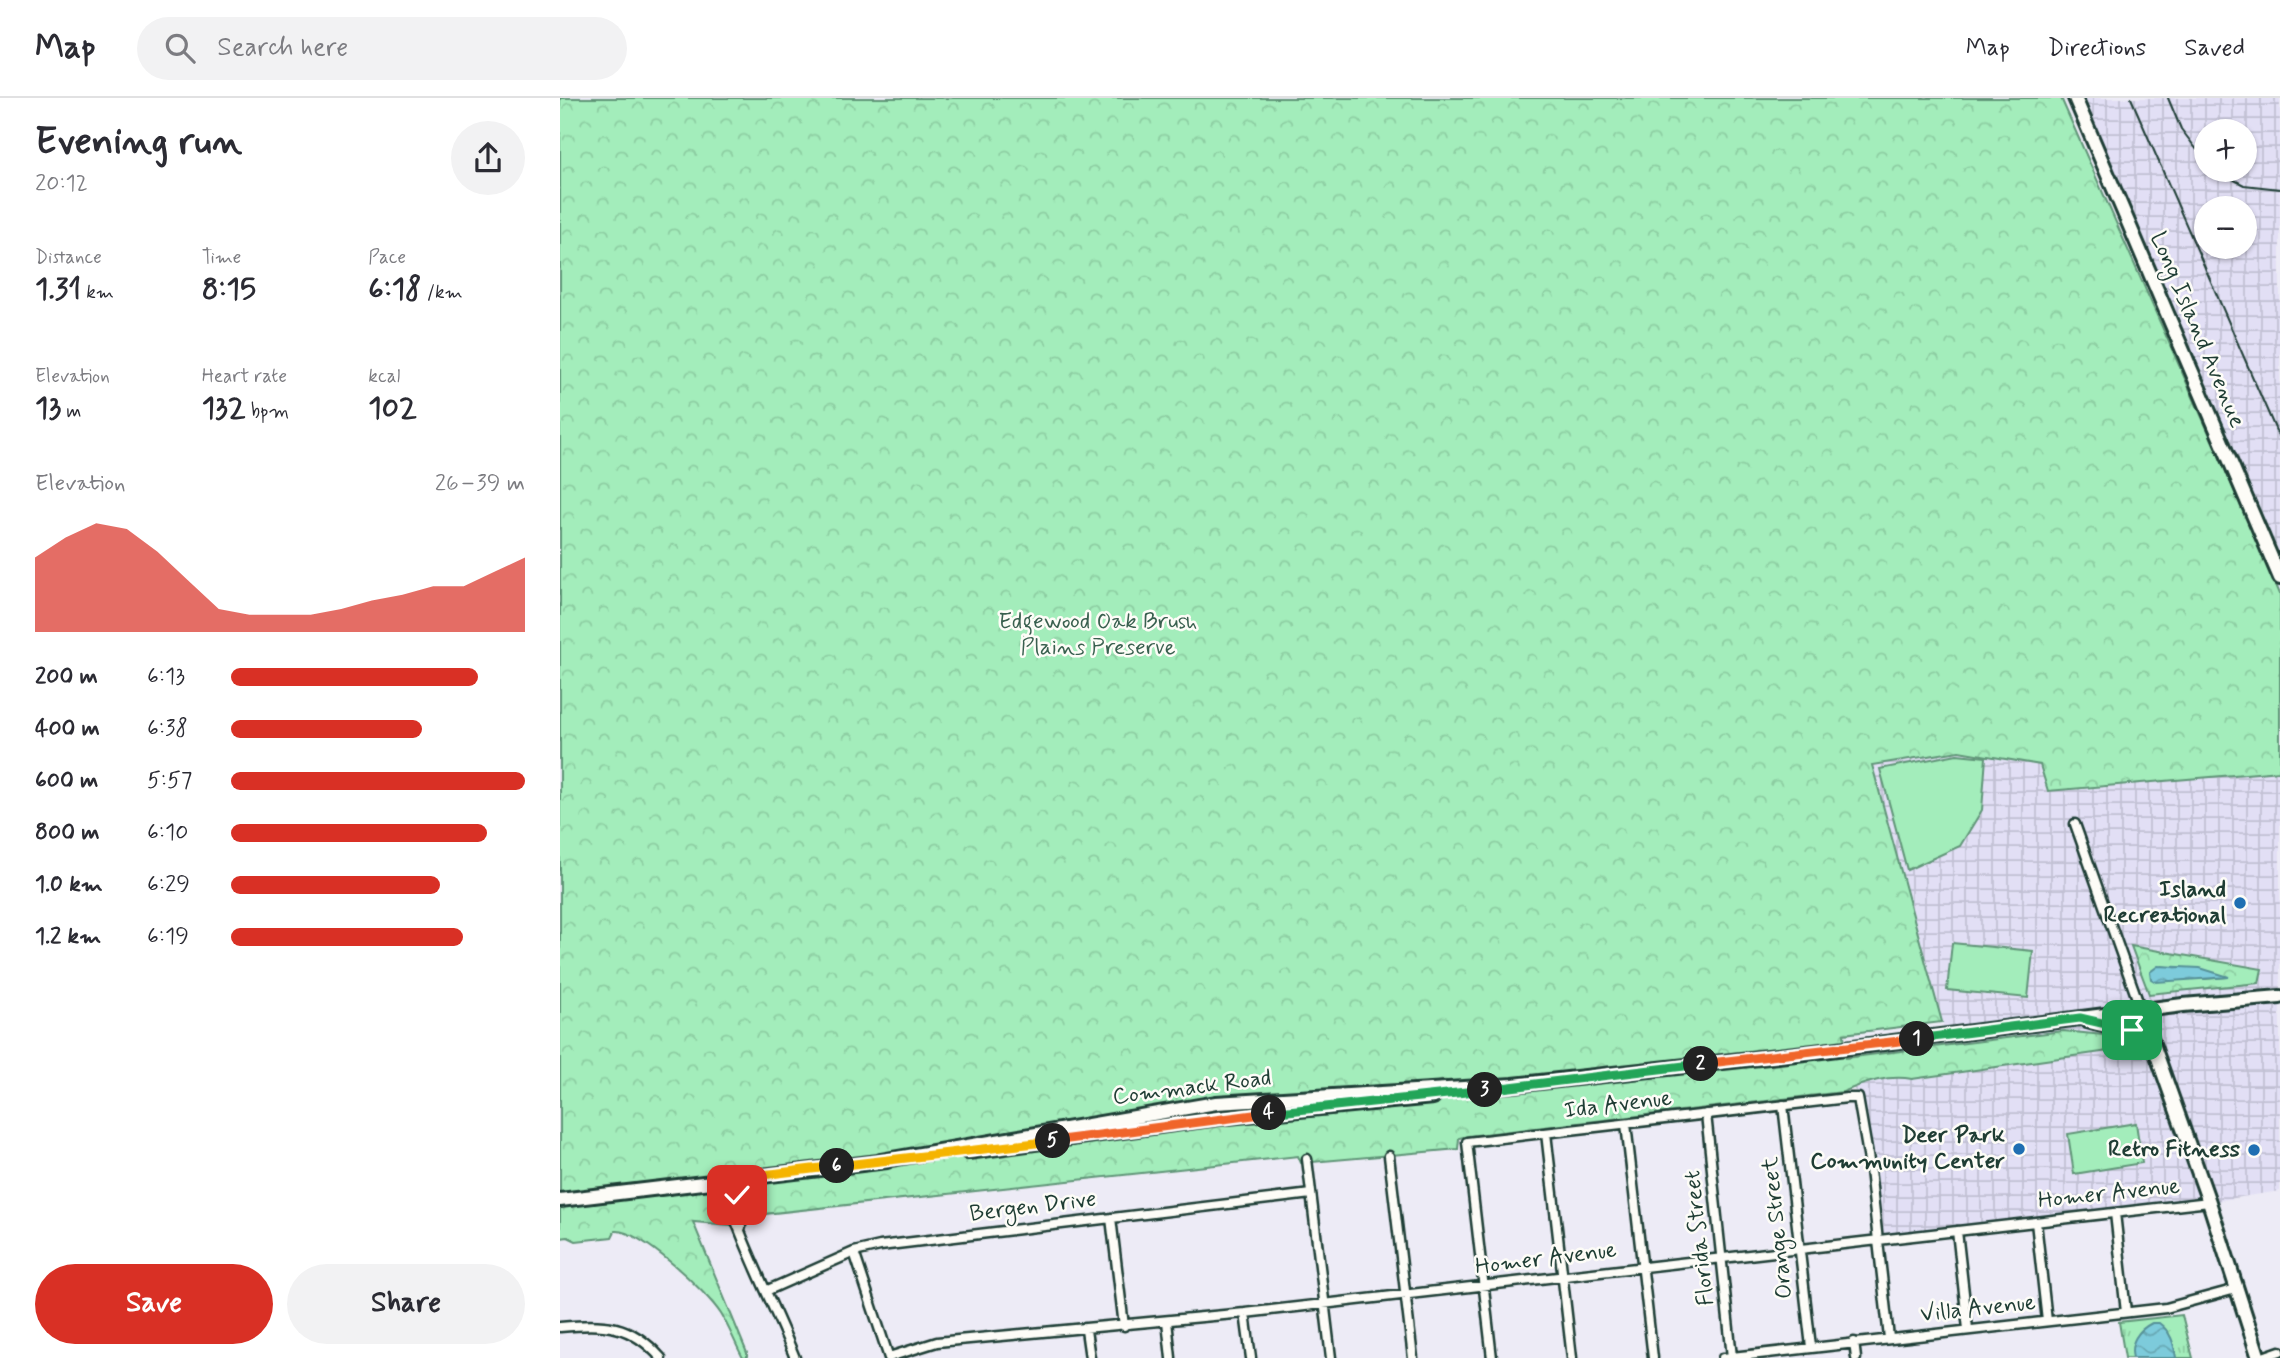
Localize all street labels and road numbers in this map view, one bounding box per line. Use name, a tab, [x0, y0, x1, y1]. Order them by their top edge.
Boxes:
street label: Long Island Avenue	[2140, 228, 2252, 433]
street label: Commack Road	[1111, 1063, 1273, 1113]
street label: Ida Avenue	[1562, 1083, 1674, 1126]
street label: Orange Street	[1756, 1155, 1802, 1301]
street label: Florida Street	[1678, 1169, 1722, 1307]
street label: Homer Avenue	[2037, 1172, 2182, 1216]
street label: Bergen Drive	[968, 1184, 1098, 1232]
street label: Homer Avenue	[1474, 1235, 1619, 1283]
street label: Villa Avenue	[1919, 1288, 2037, 1330]

